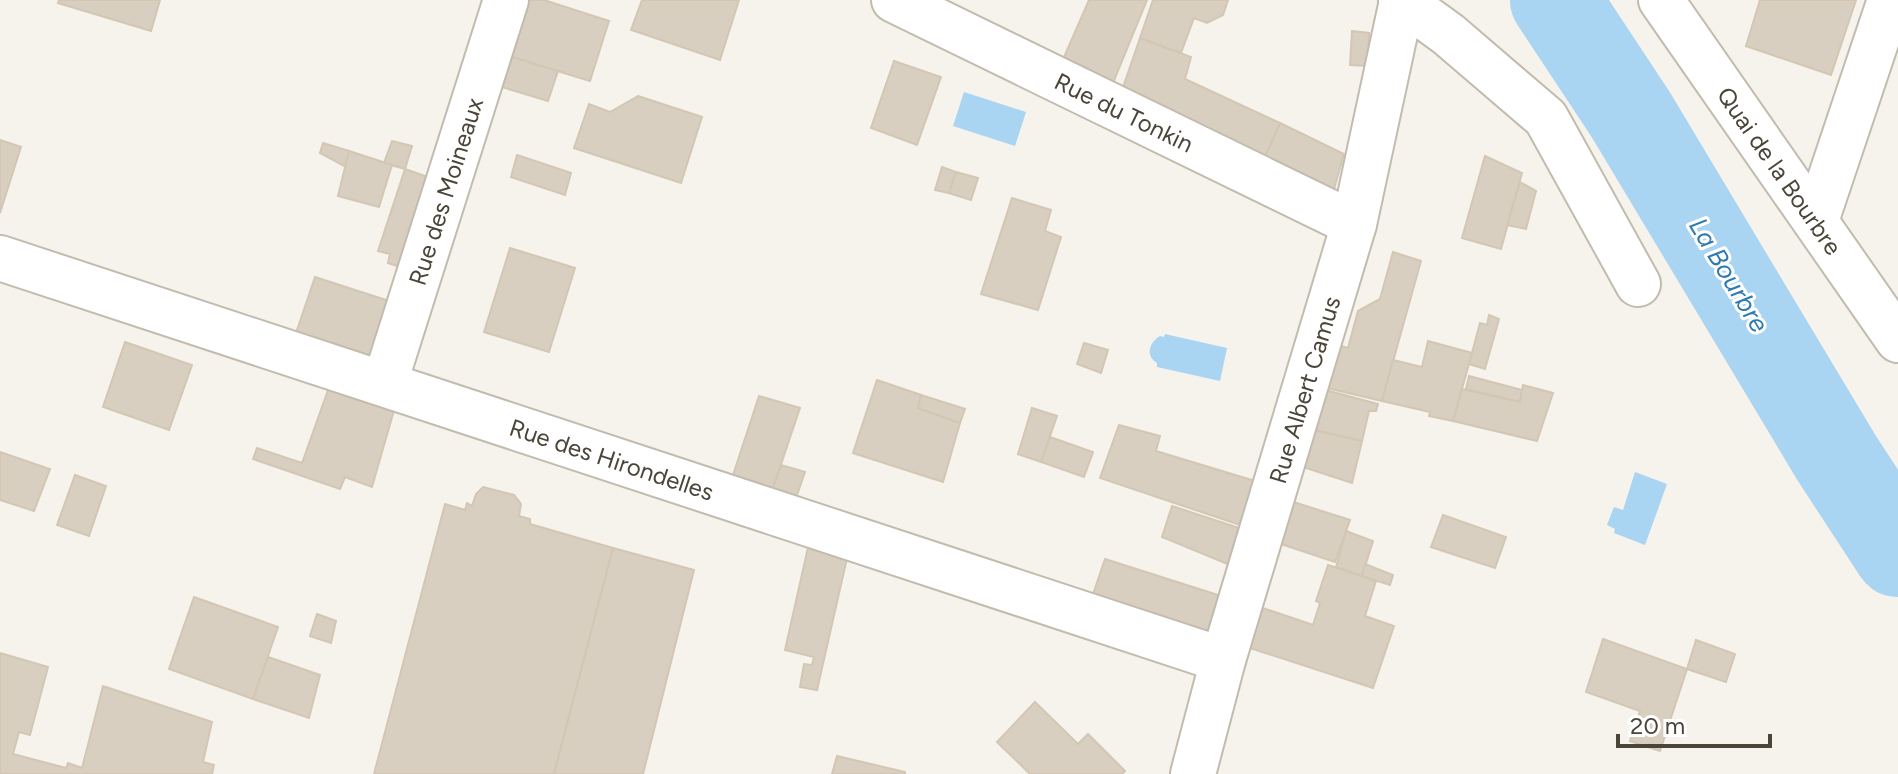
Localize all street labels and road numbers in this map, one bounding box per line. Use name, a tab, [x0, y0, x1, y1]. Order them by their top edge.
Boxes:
street label: Rue du Tonkin	[1050, 66, 1198, 158]
street label: Quai de la Bourbre	[1711, 81, 1848, 260]
street label: Rue des Moineaux	[402, 93, 489, 289]
street label: Rue Albert Camus	[1262, 293, 1346, 487]
street label: Rue des Hirondelles	[506, 412, 717, 506]

